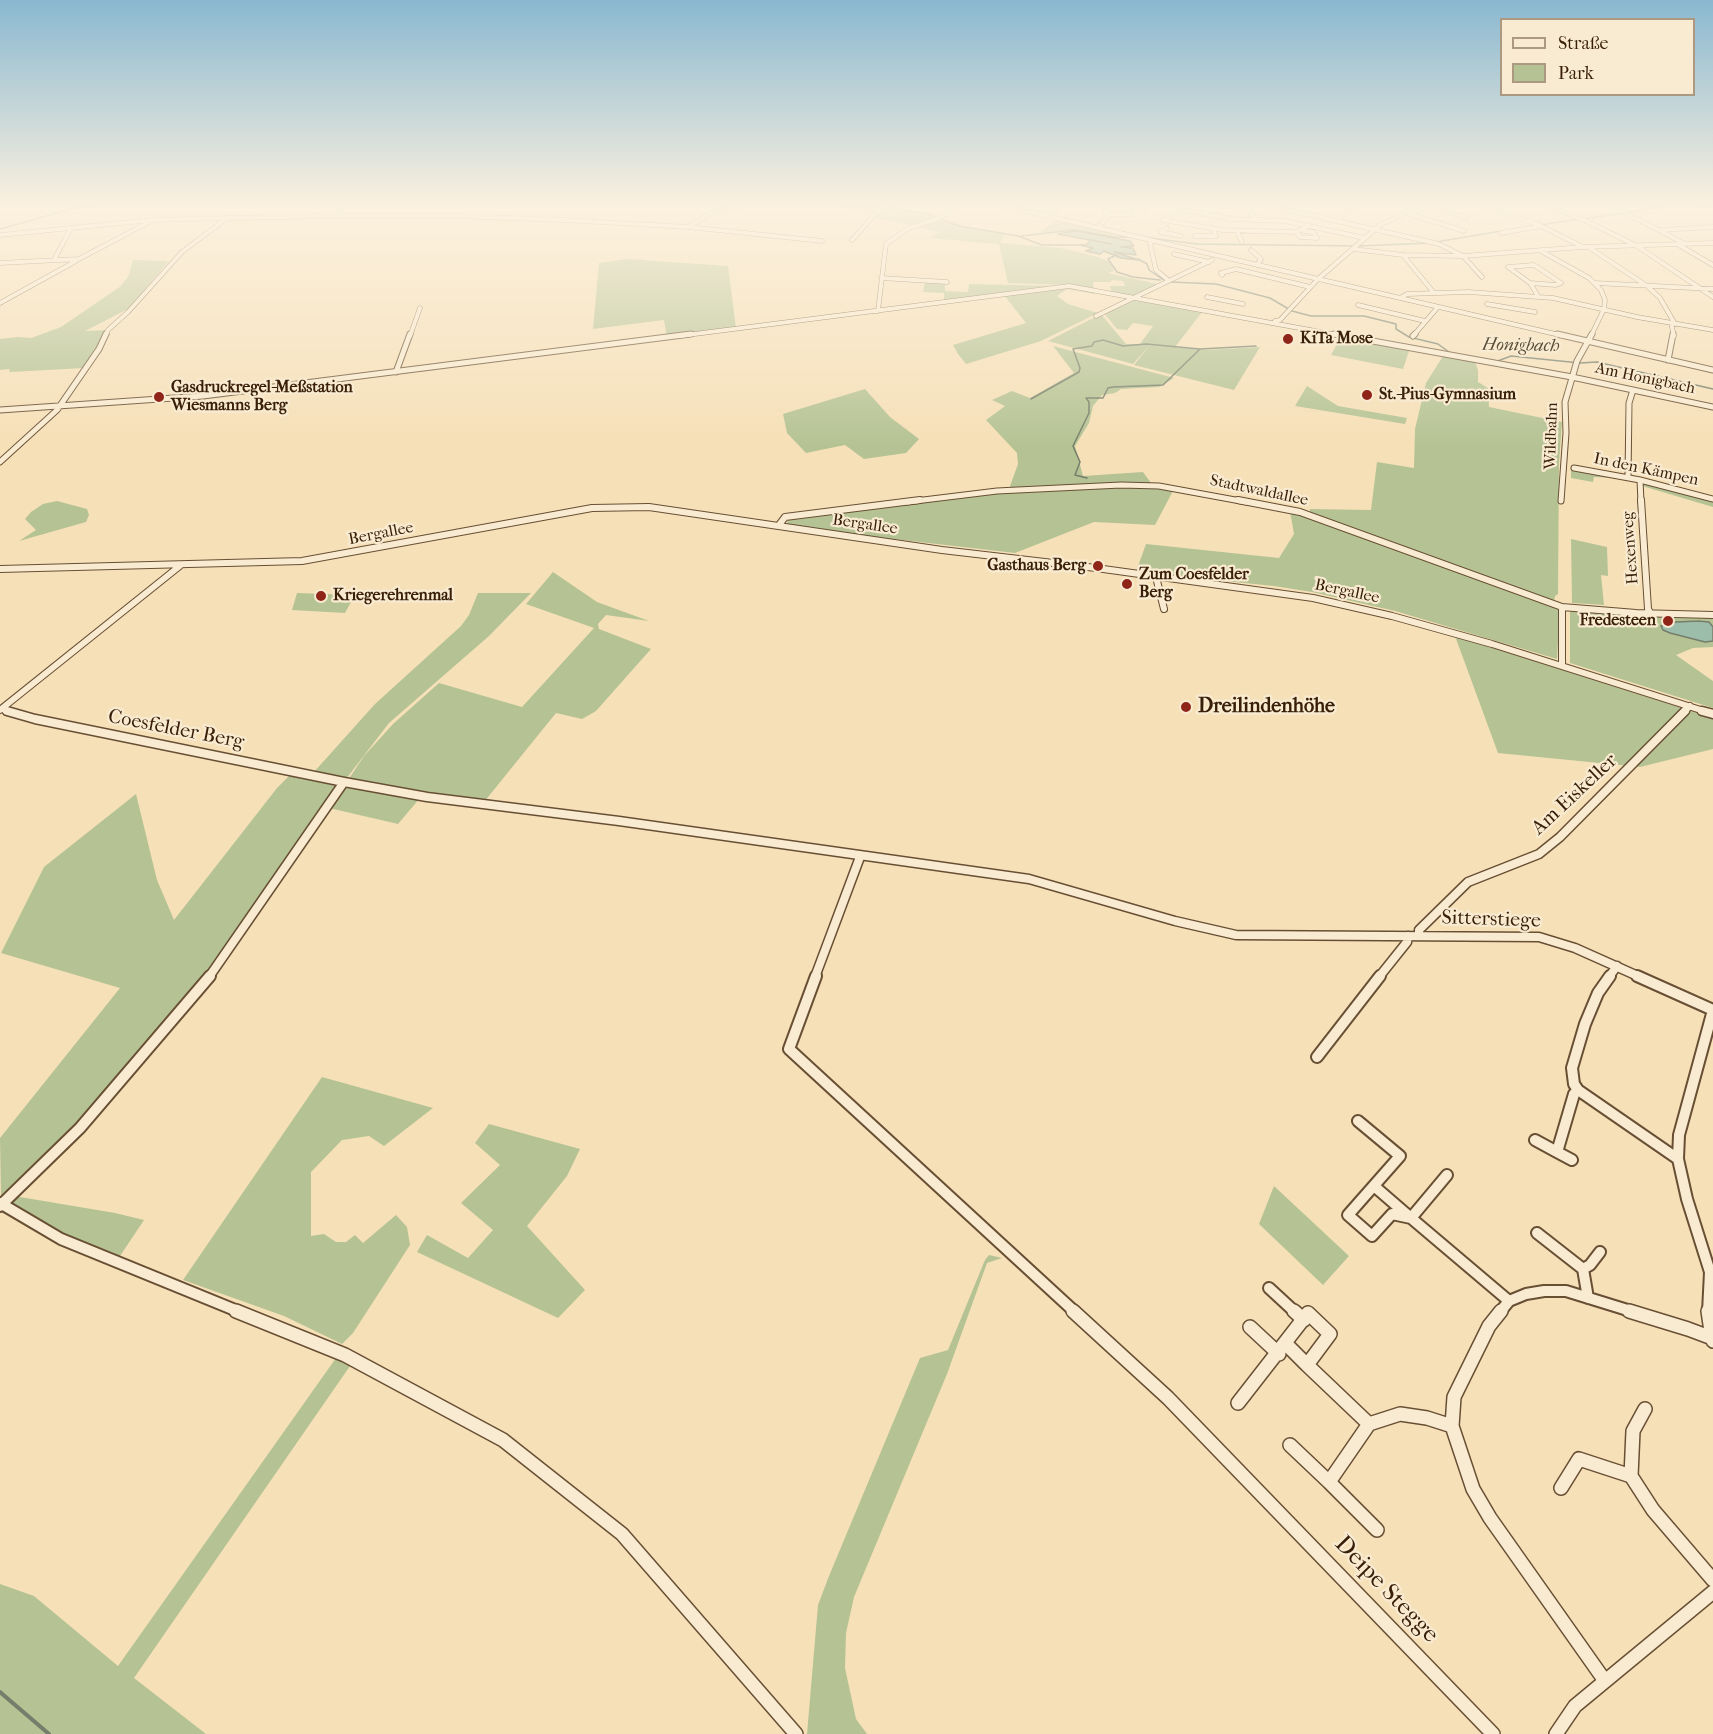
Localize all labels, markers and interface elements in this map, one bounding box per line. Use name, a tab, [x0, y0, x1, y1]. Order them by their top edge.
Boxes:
legend	[1500, 18, 1695, 96]
text: Straße	[1558, 33, 1608, 54]
text: Park	[1558, 63, 1594, 84]
place label: KiTa Mose	[1300, 329, 1373, 349]
marker: KiTa Mose	[1281, 332, 1295, 346]
water label: Honigbach	[1482, 335, 1560, 357]
street label: Am Honigbach	[1593, 359, 1697, 399]
place label: Gasdruckregel-Meßstation Wiesmanns Berg	[171, 378, 353, 416]
place label: St.-Pius-Gymnasium	[1379, 385, 1516, 405]
marker: St.-Pius-Gymnasium	[1360, 388, 1374, 402]
marker: Gasdruckregel-Meßstation Wiesmanns Berg	[152, 390, 166, 404]
street label: Wildbahn	[1541, 402, 1563, 470]
street label: In den Kämpen	[1592, 450, 1700, 490]
street label: Stadtwaldallee	[1208, 471, 1310, 511]
street label: Bergallee	[831, 511, 899, 539]
street label: Hexenweg	[1619, 511, 1643, 585]
street label: Bergallee	[347, 518, 415, 550]
place label: Gasthaus Berg	[987, 556, 1086, 576]
marker: Gasthaus Berg	[1091, 559, 1105, 573]
place label: Zum Coesfelder Berg	[1139, 565, 1249, 603]
street label: Bergallee	[1313, 576, 1381, 608]
marker: Zum Coesfelder Berg	[1120, 577, 1134, 591]
place label: Kriegerehrenmal	[333, 586, 453, 606]
marker: Kriegerehrenmal	[314, 589, 328, 603]
place label: Fredesteen	[1579, 611, 1656, 631]
marker: Fredesteen	[1661, 614, 1675, 628]
place label: Dreilindenhöhe	[1198, 695, 1335, 719]
marker: Dreilindenhöhe	[1179, 700, 1193, 714]
street label: Coesfelder Berg	[106, 705, 246, 755]
street label: Am Eiskeller	[1527, 749, 1623, 841]
street label: Sitterstiege	[1441, 906, 1541, 934]
street label: Deipe Stegge	[1328, 1530, 1444, 1650]

